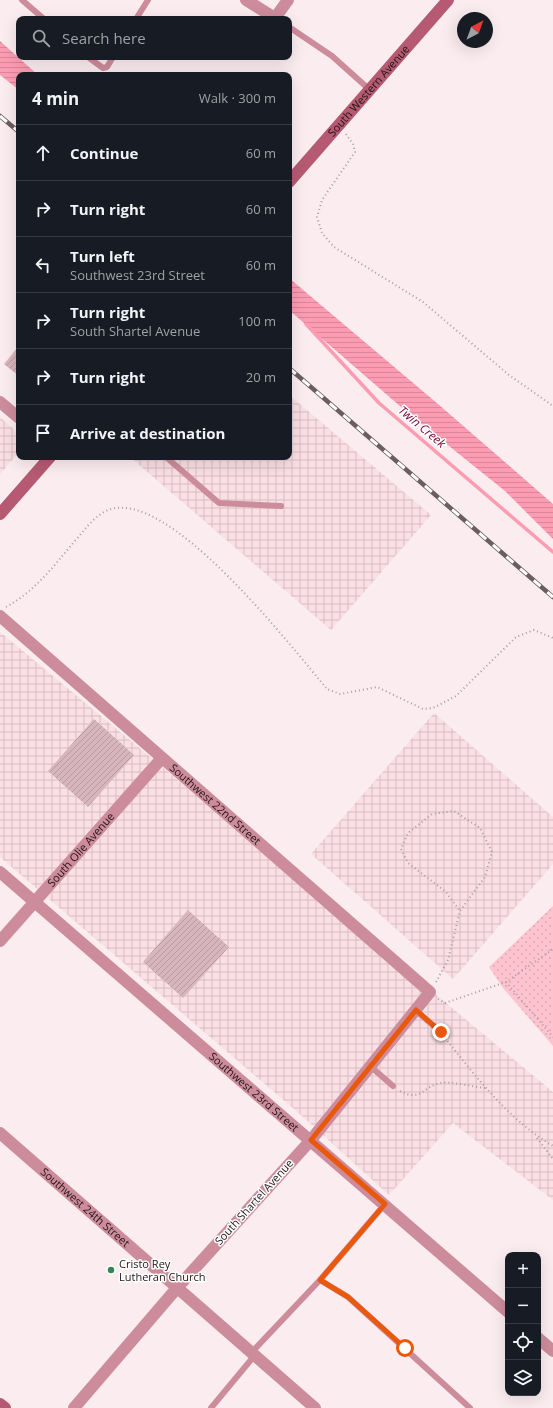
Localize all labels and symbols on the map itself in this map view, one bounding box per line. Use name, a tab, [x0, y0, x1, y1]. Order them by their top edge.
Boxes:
north arrow	[457, 12, 493, 48]
street label: South Western Avenue	[324, 42, 412, 140]
water label: Twin Creek	[395, 402, 451, 452]
street label: Southwest 22nd Street	[167, 760, 264, 848]
street label: South Olie Avenue	[44, 809, 117, 890]
route end	[432, 1023, 450, 1041]
street label: Southwest 23rd Street	[206, 1049, 302, 1135]
street label: South Shartel Avenue	[211, 1156, 296, 1248]
street label: Southwest 24th Street	[38, 1164, 133, 1250]
place label: Cristo Rey Lutheran Church	[119, 1256, 205, 1284]
marker: Cristo Rey Lutheran Church	[106, 1265, 116, 1275]
route start	[396, 1339, 414, 1357]

